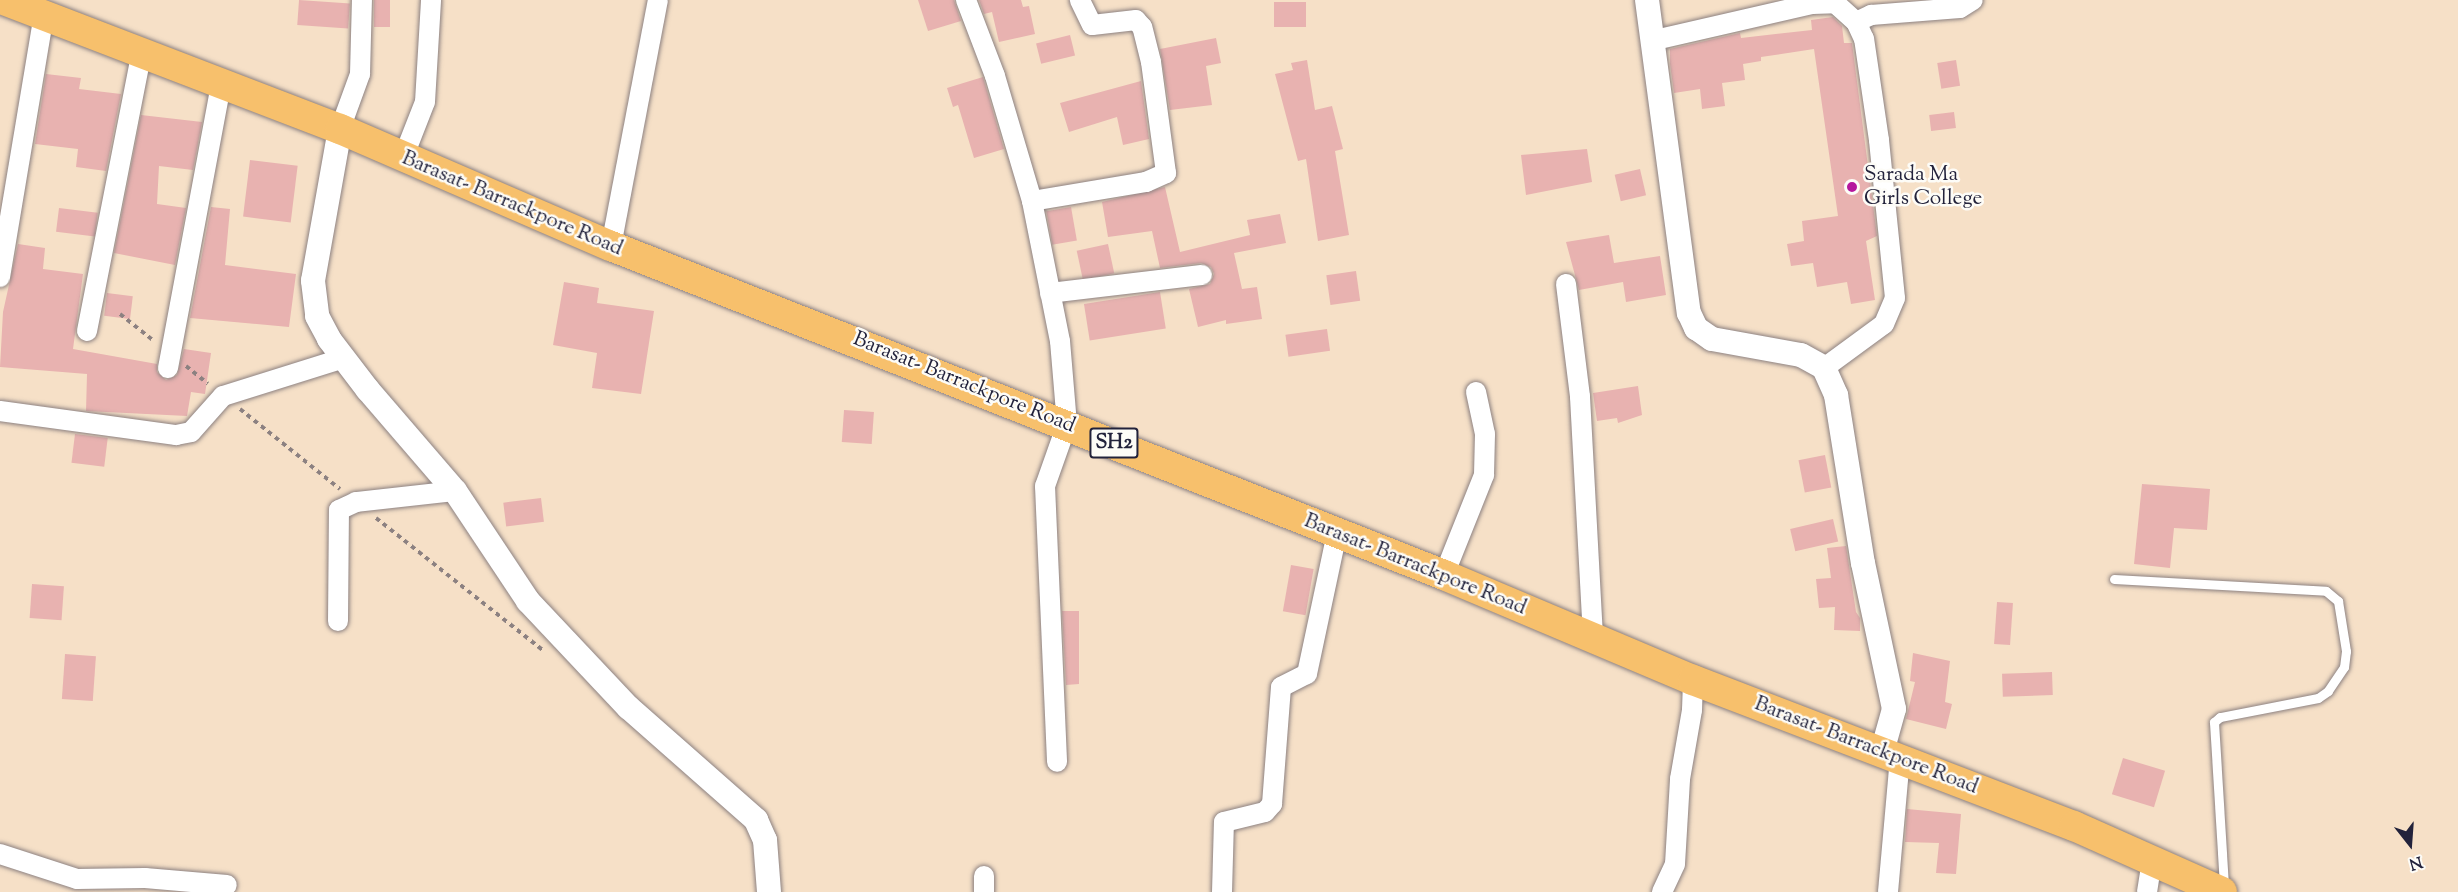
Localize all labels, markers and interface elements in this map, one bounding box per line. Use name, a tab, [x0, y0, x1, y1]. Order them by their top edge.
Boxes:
street label: Barasat- Barrackpore Road	[398, 146, 626, 262]
place label: Sarada Ma Girls College	[1864, 162, 1982, 212]
marker: Sarada Ma Girls College	[1845, 180, 1859, 194]
street label: Barasat- Barrackpore Road	[849, 327, 1079, 439]
road number: SH2	[1088, 426, 1140, 460]
street label: Barasat- Barrackpore Road	[1300, 509, 1530, 621]
street label: Barasat- Barrackpore Road	[1751, 692, 1981, 800]
north arrow	[2380, 814, 2440, 874]
text: N	[2406, 849, 2425, 875]

